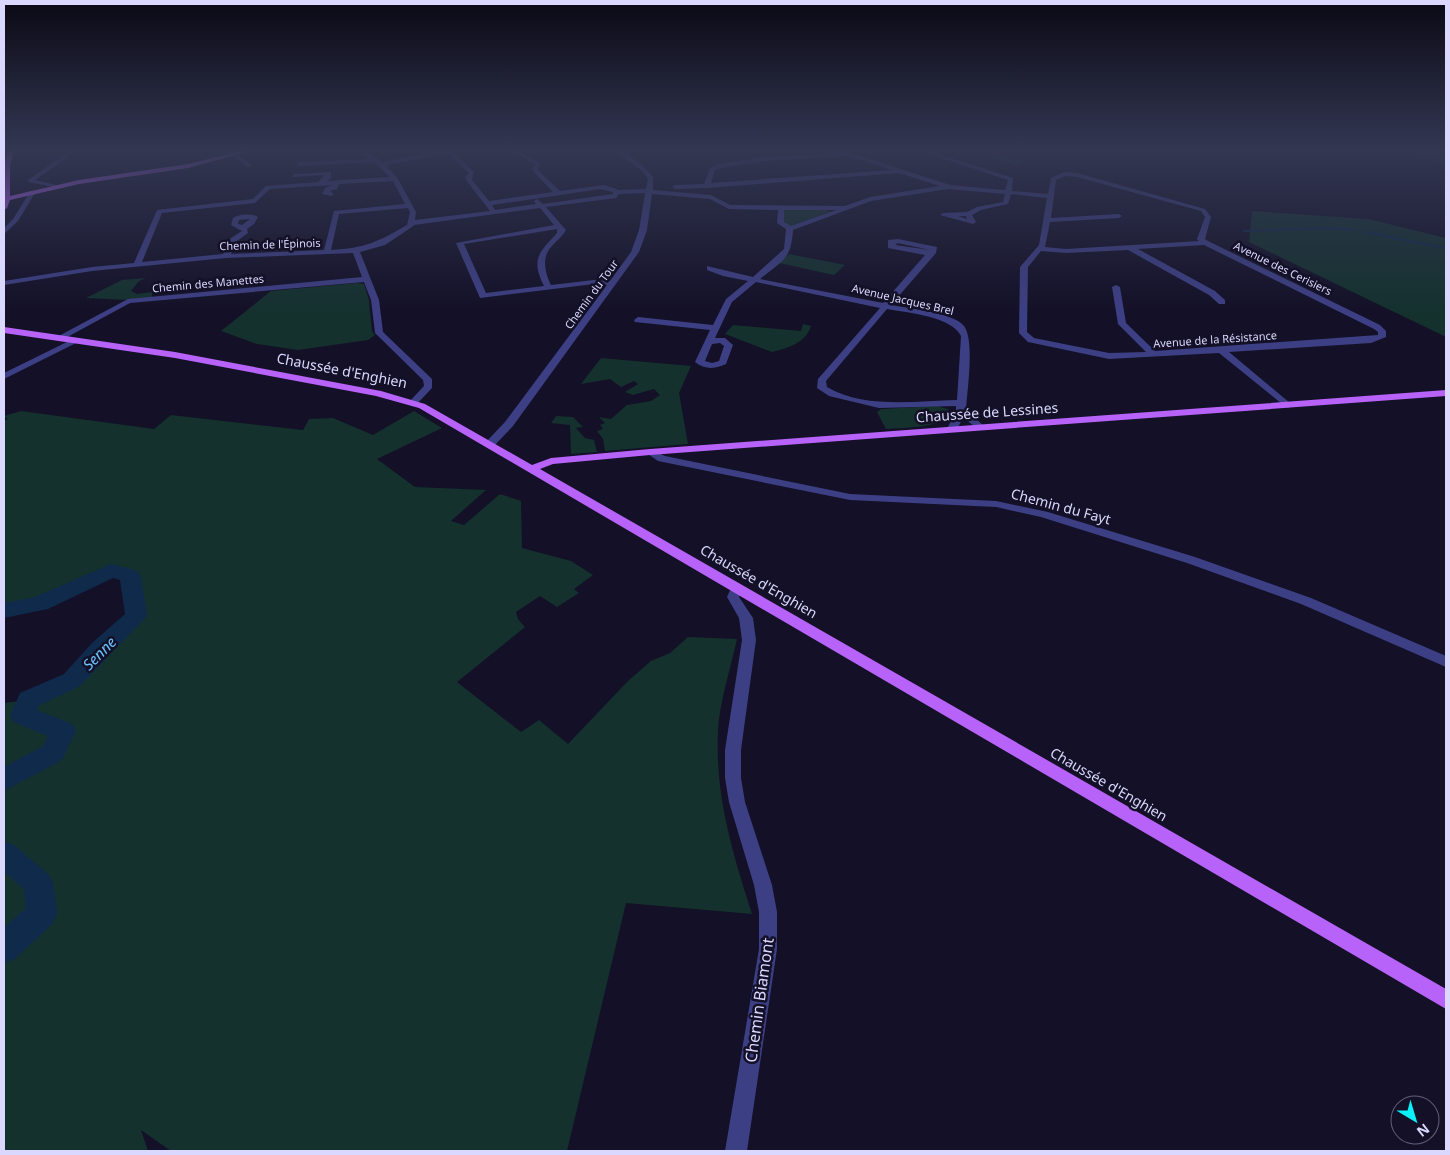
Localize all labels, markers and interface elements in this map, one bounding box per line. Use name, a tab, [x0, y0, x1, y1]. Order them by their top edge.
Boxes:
street label: Chemin de l'Épinois	[219, 235, 321, 253]
street label: Avenue des Cerisiers	[1232, 238, 1334, 298]
street label: Chemin du Tour	[561, 256, 622, 332]
street label: Chemin des Manettes	[151, 271, 265, 295]
street label: Avenue Jacques Brel	[850, 280, 956, 318]
street label: Avenue de la Résistance	[1153, 327, 1277, 351]
street label: Chaussée d'Enghien	[275, 348, 409, 392]
street label: Chaussée de Lessines	[915, 398, 1059, 426]
street label: Chemin du Fayt	[1009, 484, 1113, 528]
street label: Chaussée d'Enghien	[697, 540, 821, 622]
water label: Senne	[78, 631, 121, 674]
street label: Chaussée d'Enghien	[1047, 743, 1171, 825]
street label: Chemin Biamont	[739, 936, 779, 1064]
north arrow	[1390, 1095, 1440, 1145]
text: N	[1413, 1120, 1434, 1142]

